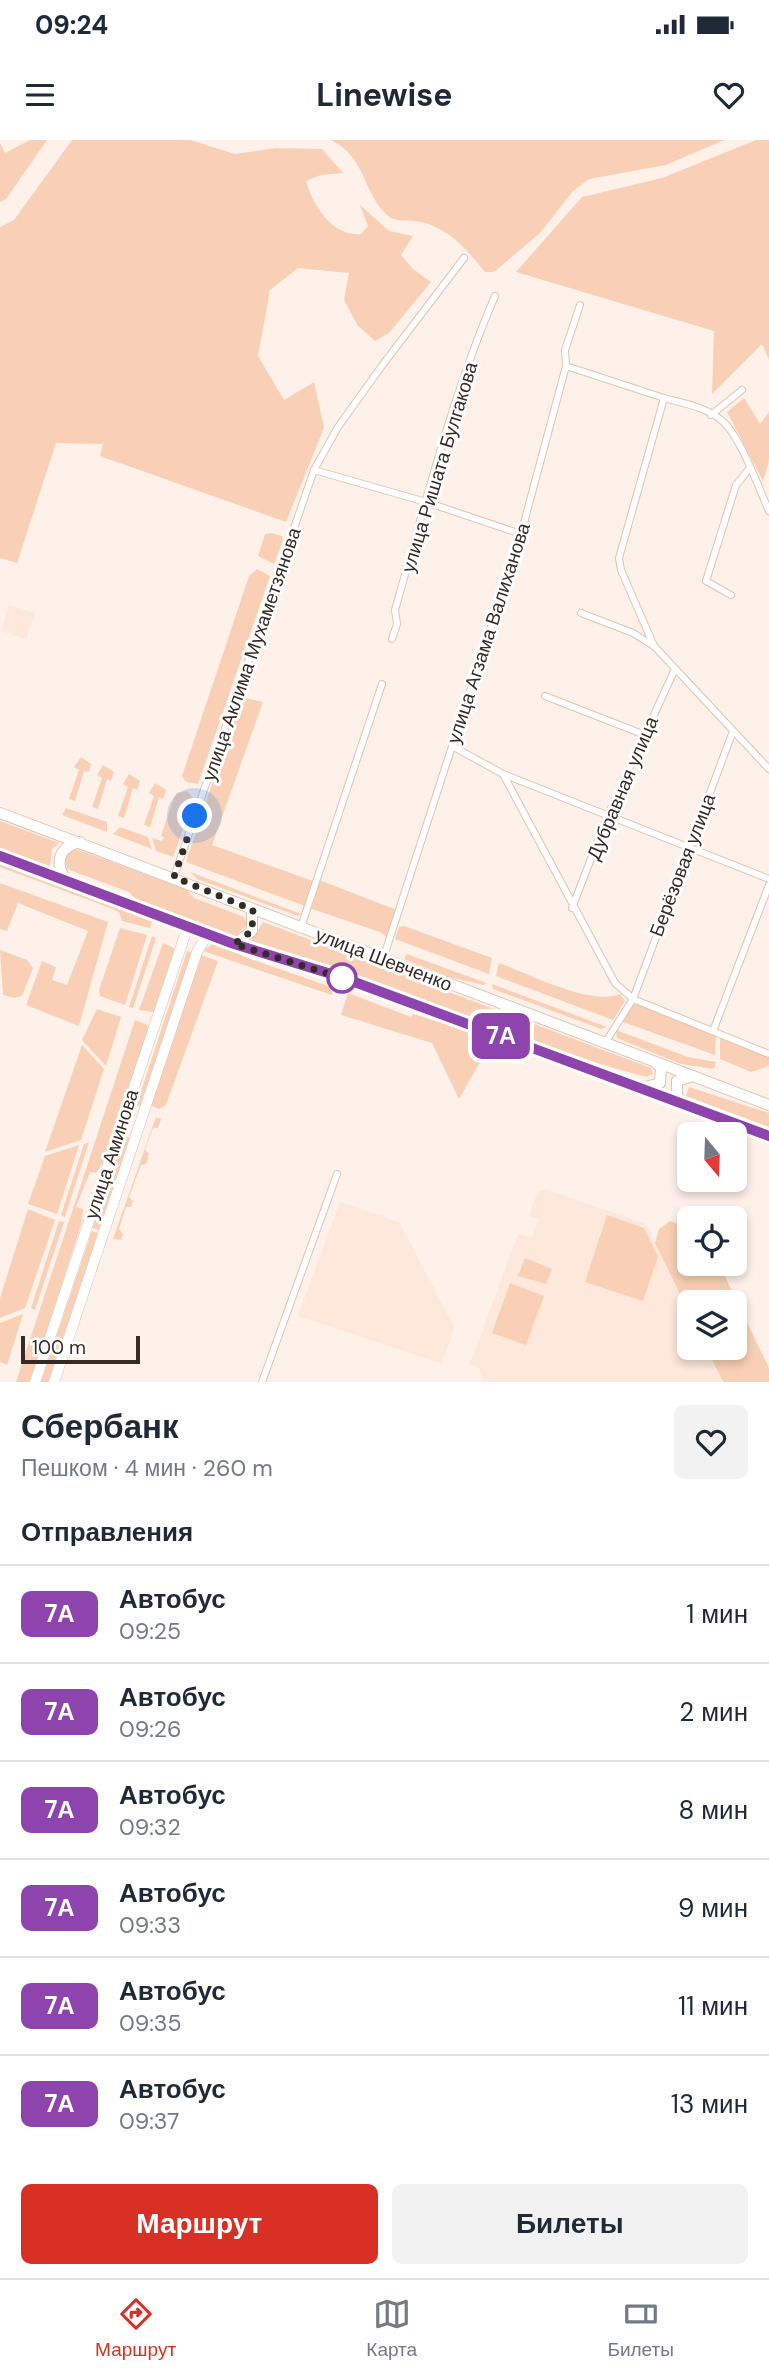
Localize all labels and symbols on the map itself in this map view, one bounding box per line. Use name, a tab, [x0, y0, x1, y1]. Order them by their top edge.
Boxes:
street label: улица Ришата Булгакова	[396, 358, 484, 575]
street label: улица Агзама Валиханова	[441, 519, 536, 747]
street label: улица Аклима Мухаметзянова	[196, 524, 307, 784]
street label: Дубравная улица	[581, 712, 664, 864]
street label: Берёзовая улица	[644, 790, 721, 940]
your location	[177, 798, 212, 833]
street label: улица Шевченко	[312, 922, 456, 997]
unlabelled marker	[327, 963, 357, 993]
line badge: 7А	[470, 1013, 532, 1059]
street label: улица Аминова	[79, 1086, 144, 1222]
north arrow	[677, 1122, 747, 1192]
scale bar	[21, 1333, 140, 1365]

